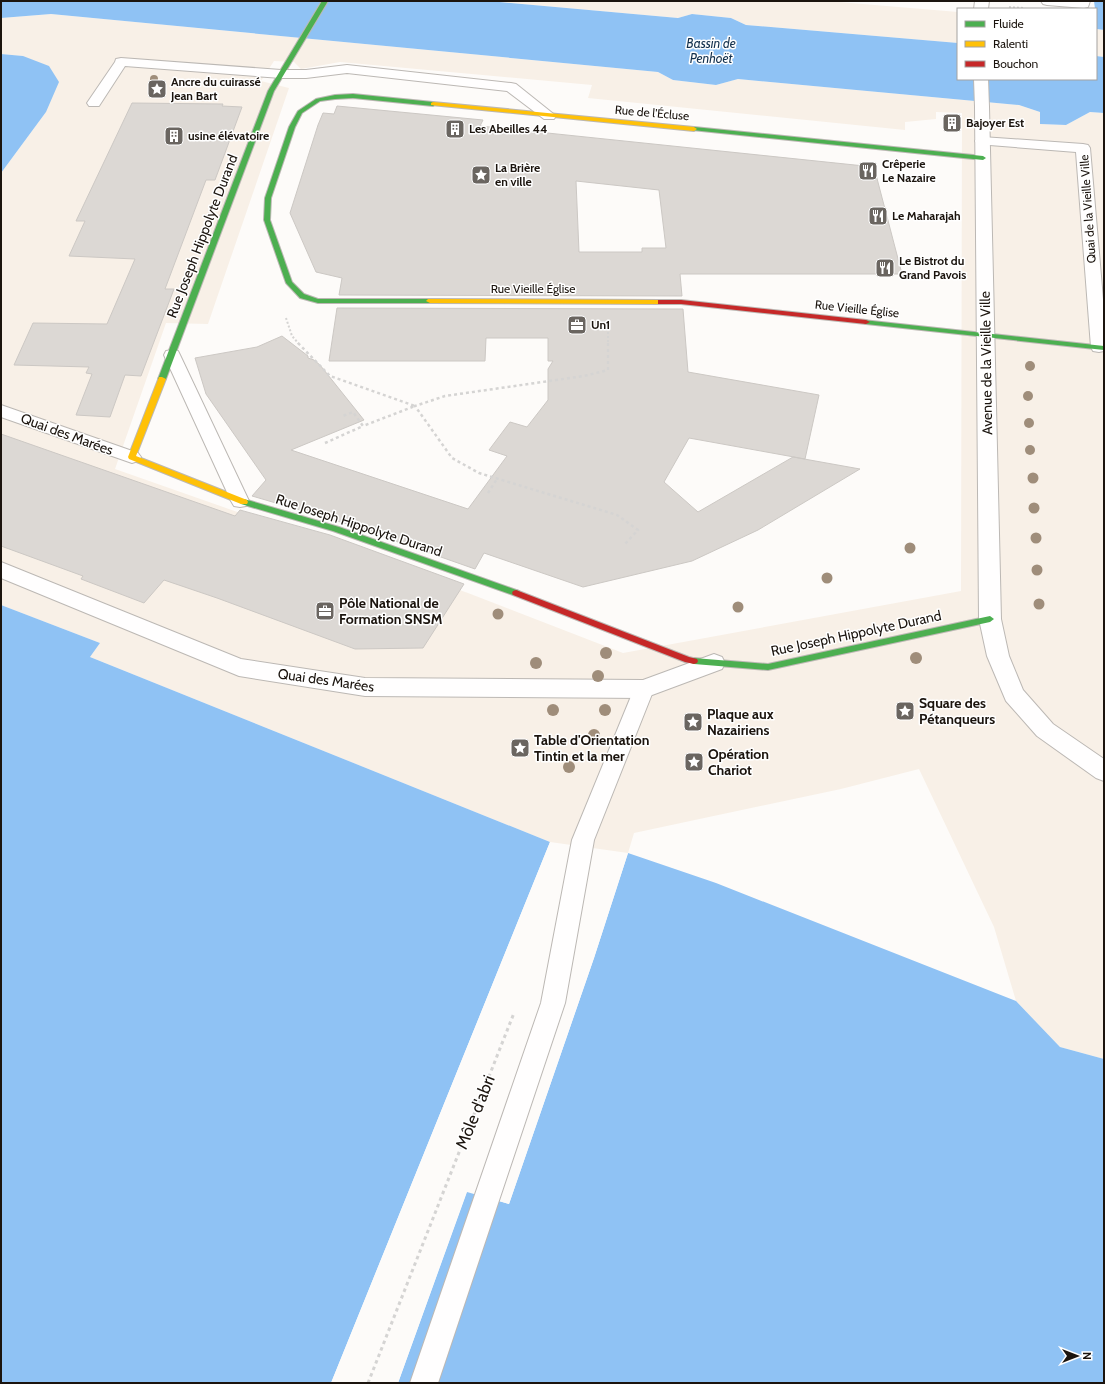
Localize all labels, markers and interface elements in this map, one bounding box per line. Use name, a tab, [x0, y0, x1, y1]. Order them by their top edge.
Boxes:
legend	[957, 8, 1097, 80]
text: Fluide	[993, 16, 1024, 31]
water label: Bassin de Penhoët	[686, 35, 736, 66]
text: Ralenti	[993, 36, 1028, 51]
text: Bouchon	[993, 56, 1039, 71]
place label: Ancre du cuirassé Jean Bart	[170, 74, 261, 103]
place icon: Ancre du cuirassé Jean Bart	[146, 78, 168, 100]
street label: Rue de l'Écluse	[614, 102, 690, 123]
building icon: Bajoyer Est	[941, 112, 963, 134]
place label: Bajoyer Est	[966, 115, 1024, 130]
building icon: Les Abeilles 44	[444, 118, 466, 140]
place label: Les Abeilles 44	[469, 121, 547, 136]
building icon: usine élévatoire	[163, 125, 185, 147]
place label: usine élévatoire	[188, 128, 269, 143]
street label: Rue Joseph Hippolyte Durand	[162, 152, 242, 320]
street label: Quai de la Vieille Ville	[1076, 154, 1099, 264]
place label: Crêperie Le Nazaire	[882, 156, 936, 185]
place label: La Brière en ville	[495, 160, 540, 189]
restaurant icon: Crêperie Le Nazaire	[857, 160, 879, 182]
place icon: La Brière en ville	[470, 164, 492, 186]
restaurant icon: Le Maharajah	[867, 205, 889, 227]
place label: Le Maharajah	[892, 208, 961, 223]
place label: Le Bistrot du Grand Pavois	[899, 253, 966, 282]
restaurant icon: Le Bistrot du Grand Pavois	[874, 257, 896, 279]
street label: Rue Vieille Église	[491, 281, 575, 296]
street label: Avenue de la Vieille Ville	[976, 291, 996, 435]
street label: Rue Vieille Église	[814, 297, 900, 320]
office icon: Un1	[566, 314, 588, 336]
place label: Un1	[591, 317, 610, 332]
street label: Quai des Marées	[18, 409, 116, 459]
street label: Rue Joseph Hippolyte Durand	[274, 490, 444, 560]
place label: Pôle National de Formation SNSM	[339, 594, 443, 628]
office icon: Pôle National de Formation SNSM	[314, 600, 336, 622]
street label: Rue Joseph Hippolyte Durand	[769, 606, 943, 660]
street label: Quai des Marées	[277, 664, 376, 696]
place label: Square des Pétanqueurs	[919, 694, 995, 728]
place icon: Square des Pétanqueurs	[894, 700, 916, 722]
place label: Plaque aux Nazairiens	[707, 705, 774, 739]
place icon: Plaque aux Nazairiens	[682, 711, 704, 733]
place label: Table d'Orientation Tintin et la mer	[534, 731, 649, 765]
place icon: Table d'Orientation Tintin et la mer	[509, 737, 531, 759]
place label: Opération Chariot	[708, 745, 769, 779]
place icon: Opération Chariot	[683, 751, 705, 773]
street label: Môle d'abri	[451, 1072, 499, 1152]
north arrow	[1057, 1336, 1097, 1376]
text: N	[1080, 1352, 1094, 1360]

